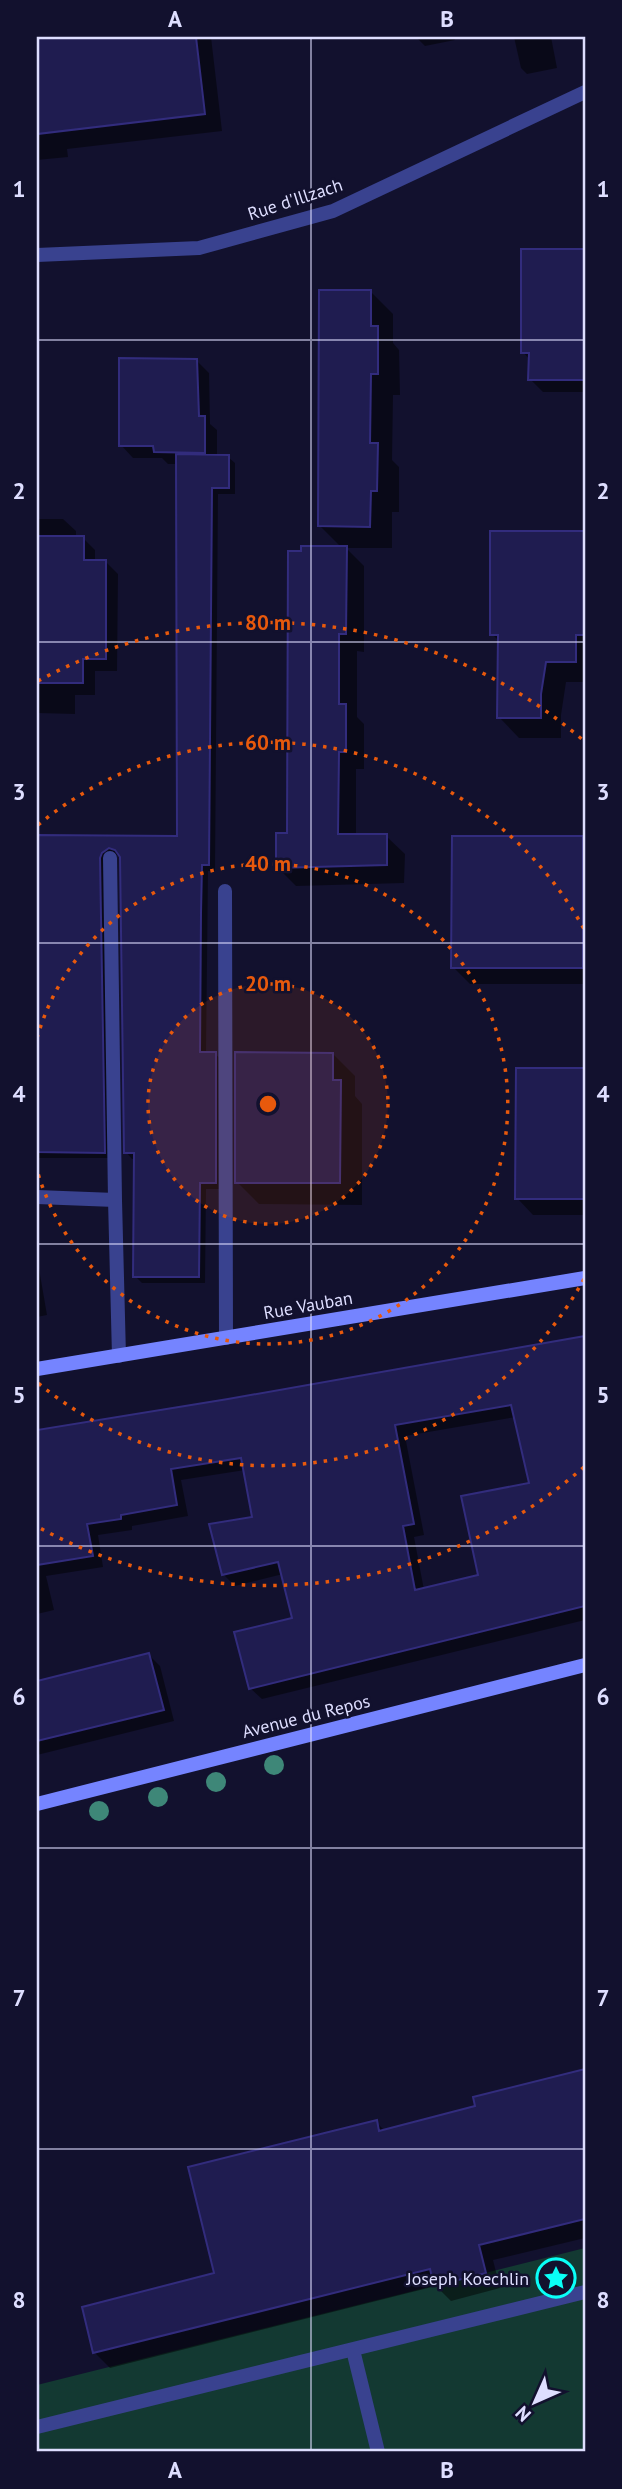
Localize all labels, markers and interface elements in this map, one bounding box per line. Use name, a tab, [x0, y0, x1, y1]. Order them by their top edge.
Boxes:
text: A	[168, 4, 182, 33]
text: B	[440, 4, 454, 33]
street label: Rue d'Illzach	[245, 173, 345, 225]
text: 1	[12, 174, 26, 203]
text: 1	[596, 174, 610, 203]
text: 2	[12, 476, 26, 505]
text: 2	[596, 476, 610, 505]
text: 80 m	[245, 609, 291, 636]
text: 60 m	[245, 729, 291, 756]
text: 3	[12, 777, 26, 806]
text: 3	[596, 777, 610, 806]
text: 40 m	[245, 850, 291, 877]
text: 20 m	[245, 970, 291, 997]
text: 4	[12, 1079, 26, 1108]
text: 4	[596, 1079, 610, 1108]
centre of rings	[256, 1092, 280, 1116]
street label: Rue Vauban	[262, 1286, 354, 1324]
text: 5	[12, 1380, 26, 1409]
text: 5	[596, 1380, 610, 1409]
text: 6	[12, 1682, 26, 1711]
text: 6	[596, 1682, 610, 1711]
street label: Avenue du Repos	[240, 1689, 372, 1743]
text: 7	[12, 1983, 26, 2012]
text: 7	[596, 1983, 610, 2012]
place icon: Joseph Koechlin	[535, 2257, 577, 2299]
place label: Joseph Koechlin	[405, 2267, 529, 2290]
text: 8	[12, 2285, 26, 2314]
text: 8	[596, 2285, 610, 2314]
north arrow	[500, 2366, 570, 2436]
text: N	[510, 2401, 536, 2427]
text: A	[168, 2455, 182, 2484]
text: B	[440, 2455, 454, 2484]

